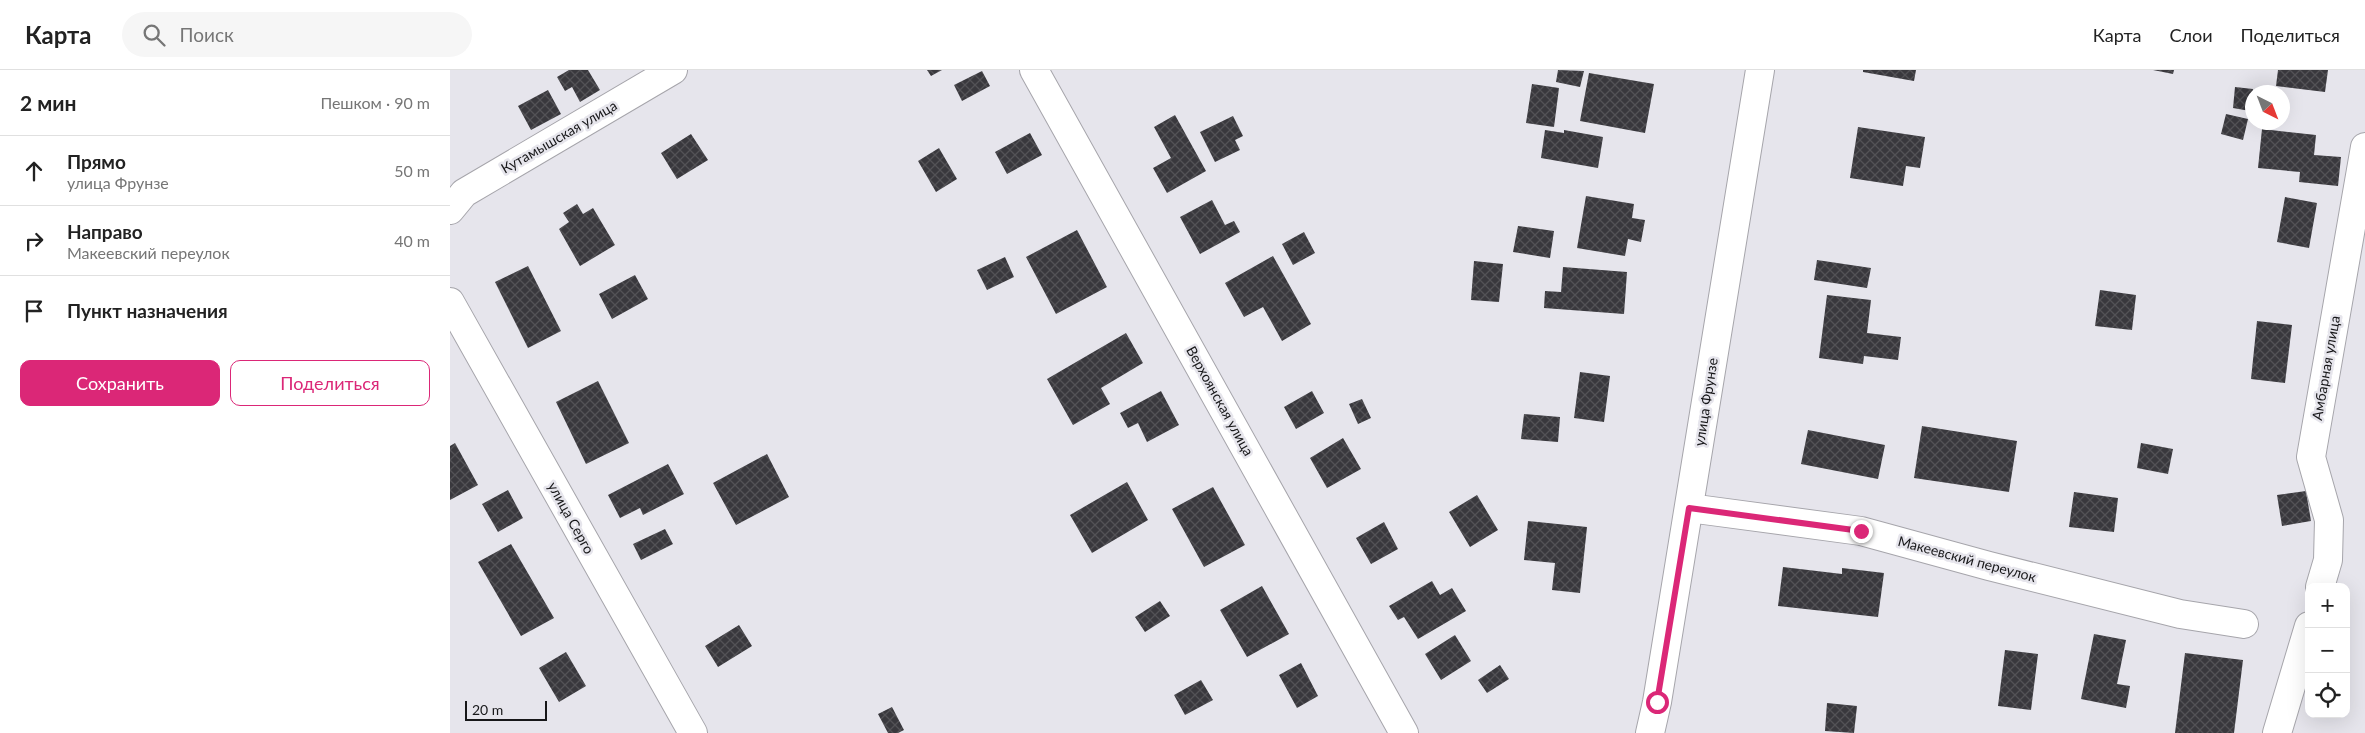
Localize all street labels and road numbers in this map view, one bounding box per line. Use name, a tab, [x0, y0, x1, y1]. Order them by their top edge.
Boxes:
street label: Кутамышская улица	[498, 96, 620, 177]
street label: Амбарная улица	[2308, 314, 2343, 422]
street label: Верхоянская улица	[1183, 343, 1258, 459]
street label: улица Фрунзе	[1690, 357, 1721, 447]
street label: улица Серго	[545, 479, 598, 557]
street label: Макеевский переулок	[1896, 532, 2039, 585]

